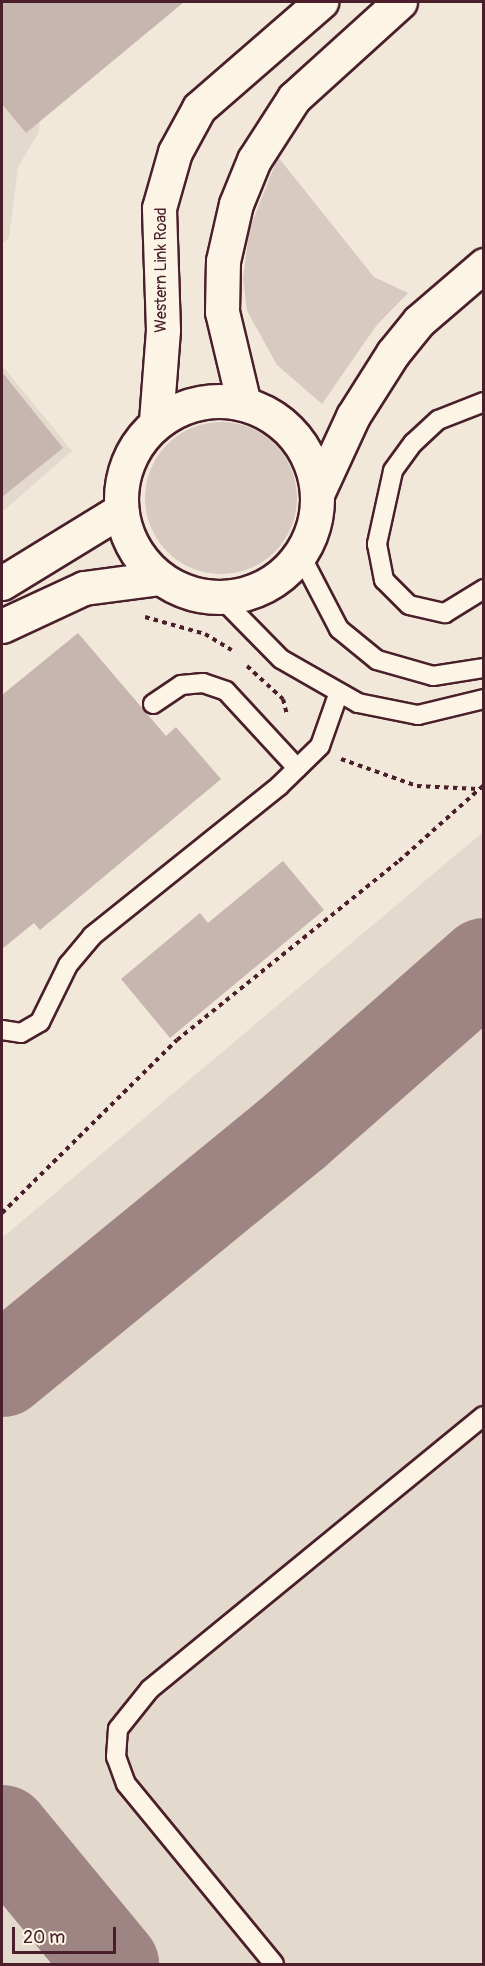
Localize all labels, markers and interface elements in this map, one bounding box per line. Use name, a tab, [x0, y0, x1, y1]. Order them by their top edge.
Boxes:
street label: Western Link Road	[151, 207, 171, 333]
scale bar	[15, 1915, 118, 1953]
text: 20 m	[23, 1926, 65, 1949]

